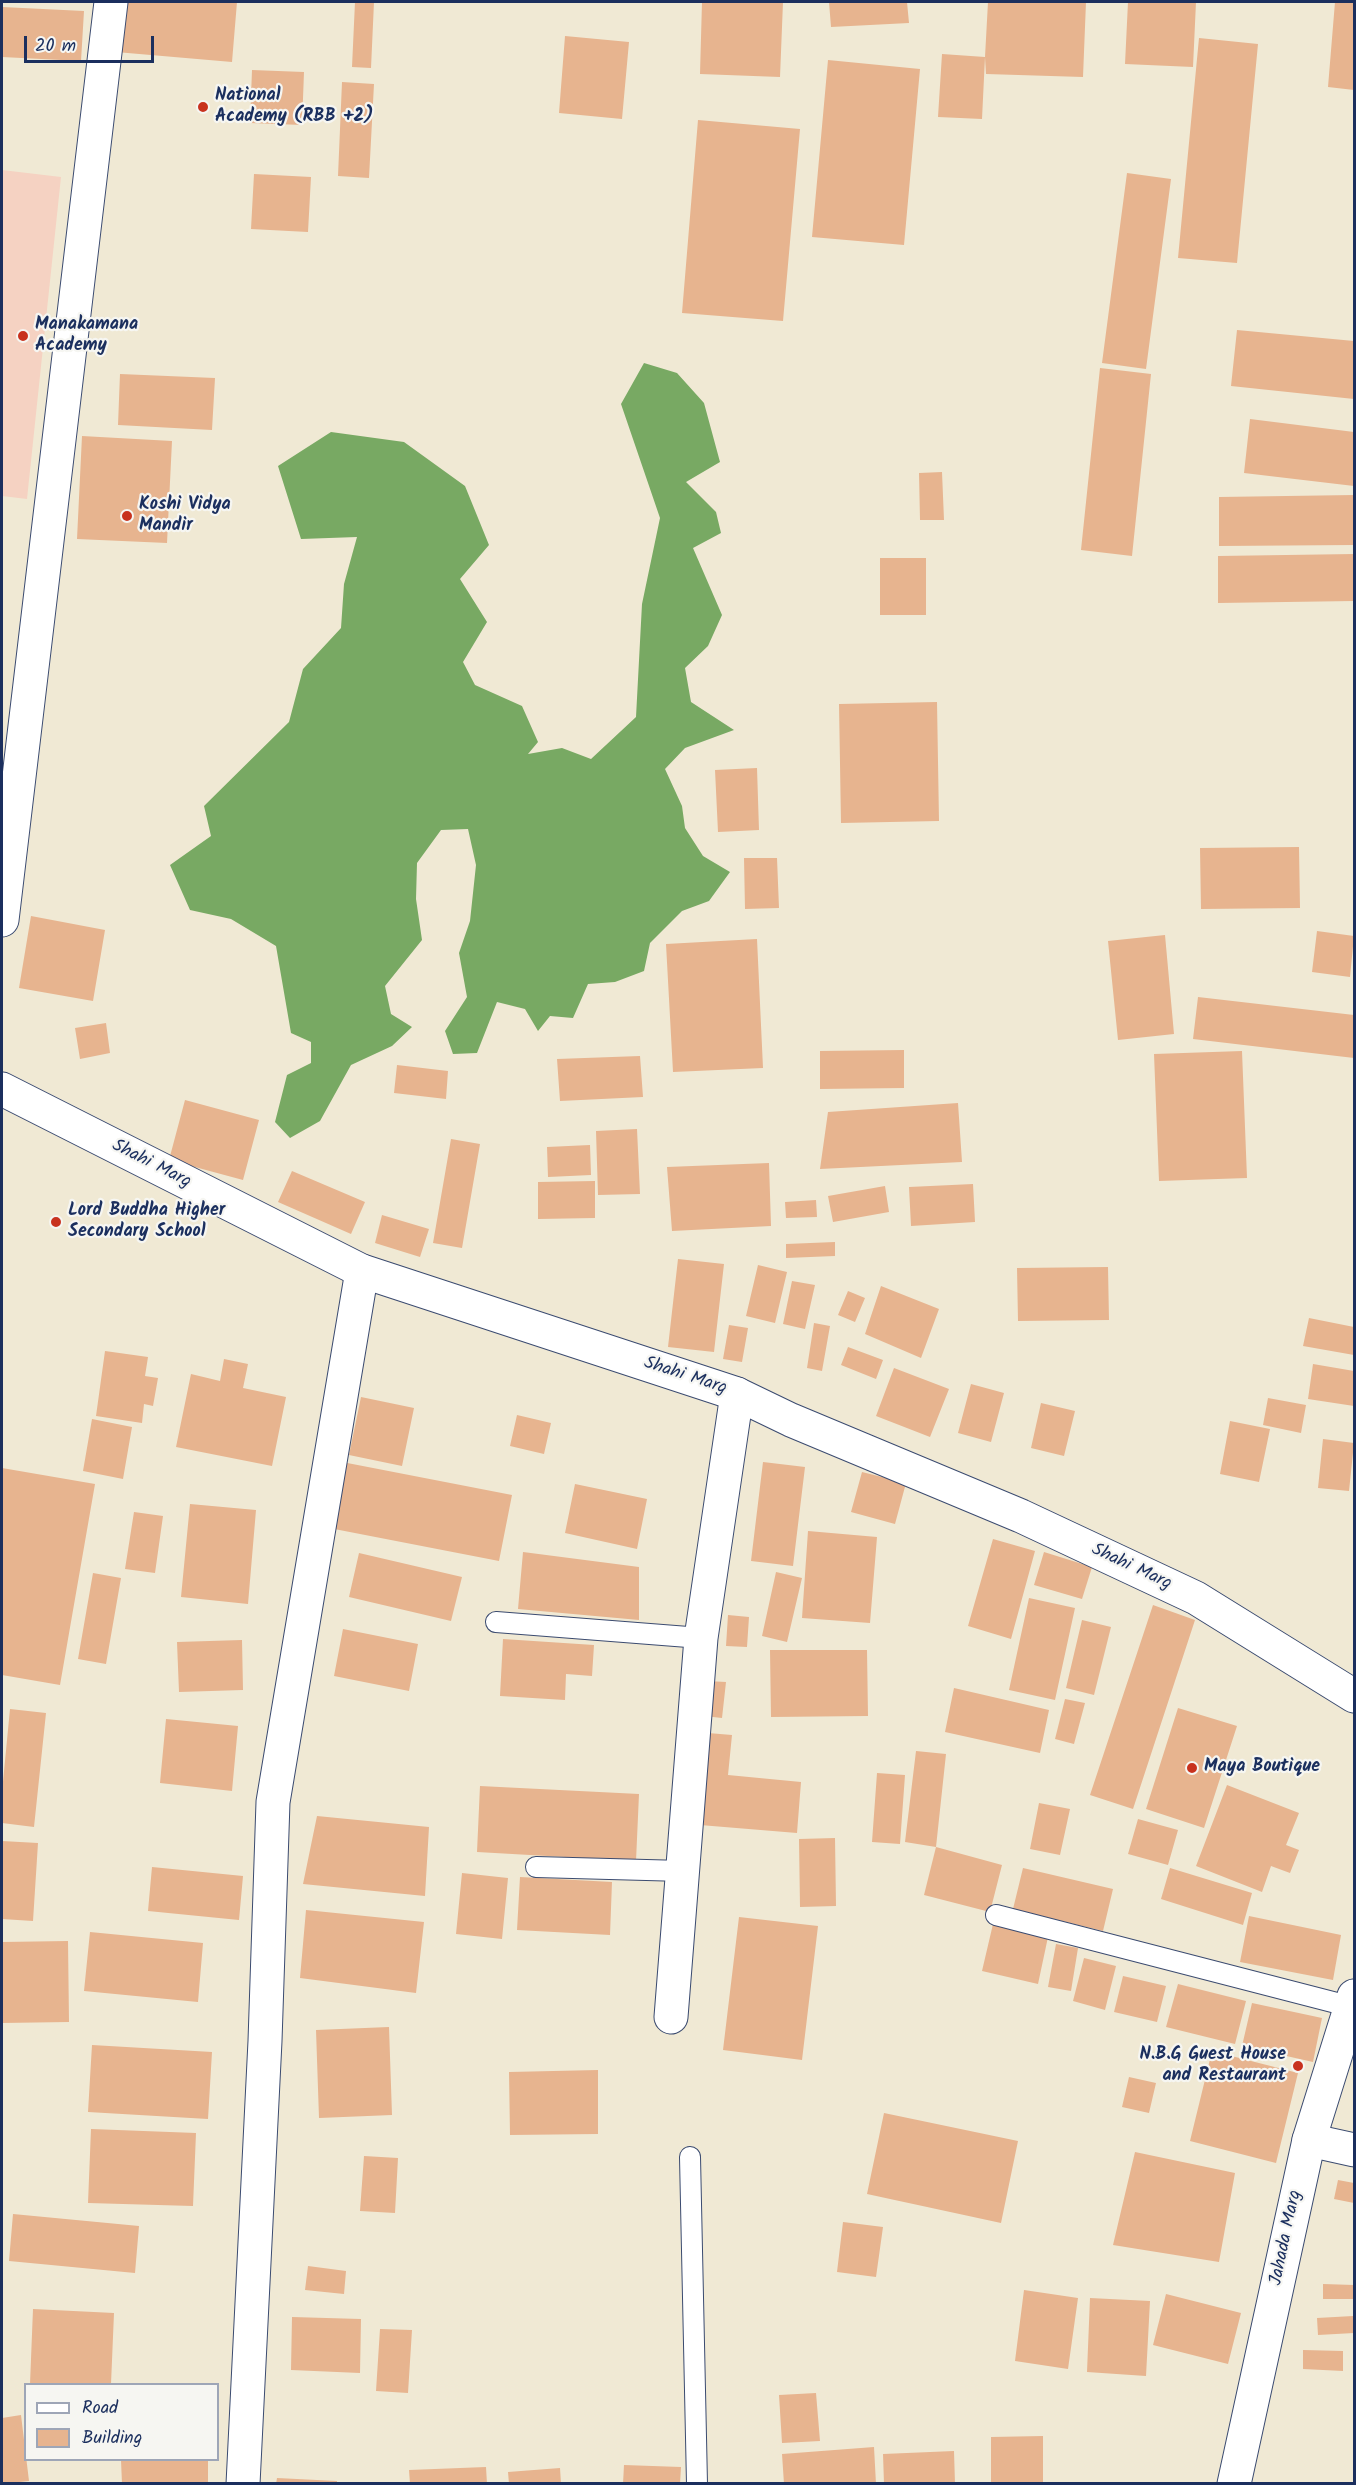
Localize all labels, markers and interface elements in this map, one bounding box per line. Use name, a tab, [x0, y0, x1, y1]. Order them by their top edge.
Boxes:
scale bar	[27, 24, 158, 62]
text: 20 m	[35, 32, 76, 61]
place label: National Academy (RBB +2)	[215, 86, 373, 128]
marker: National Academy (RBB +2)	[196, 100, 210, 114]
place label: Manakamana Academy	[35, 315, 138, 358]
marker: Manakamana Academy	[16, 329, 30, 343]
place label: Koshi Vidya Mandir	[139, 495, 231, 538]
marker: Koshi Vidya Mandir	[120, 509, 134, 523]
street label: Shahi Marg	[108, 1136, 194, 1194]
place label: Lord Buddha Higher Secondary School	[68, 1201, 225, 1244]
marker: Lord Buddha Higher Secondary School	[49, 1215, 63, 1229]
street label: Shahi Marg	[641, 1353, 729, 1401]
street label: Shahi Marg	[1087, 1540, 1175, 1596]
place label: Maya Boutique	[1204, 1757, 1320, 1779]
marker: Maya Boutique	[1185, 1761, 1199, 1775]
place label: N.B.G Guest House and Restaurant	[1140, 2045, 1286, 2088]
marker: N.B.G Guest House and Restaurant	[1291, 2059, 1305, 2073]
street label: Jahada Marg	[1266, 2188, 1308, 2288]
legend	[24, 2383, 219, 2461]
text: Road	[82, 2394, 118, 2423]
text: Building	[82, 2424, 142, 2453]

